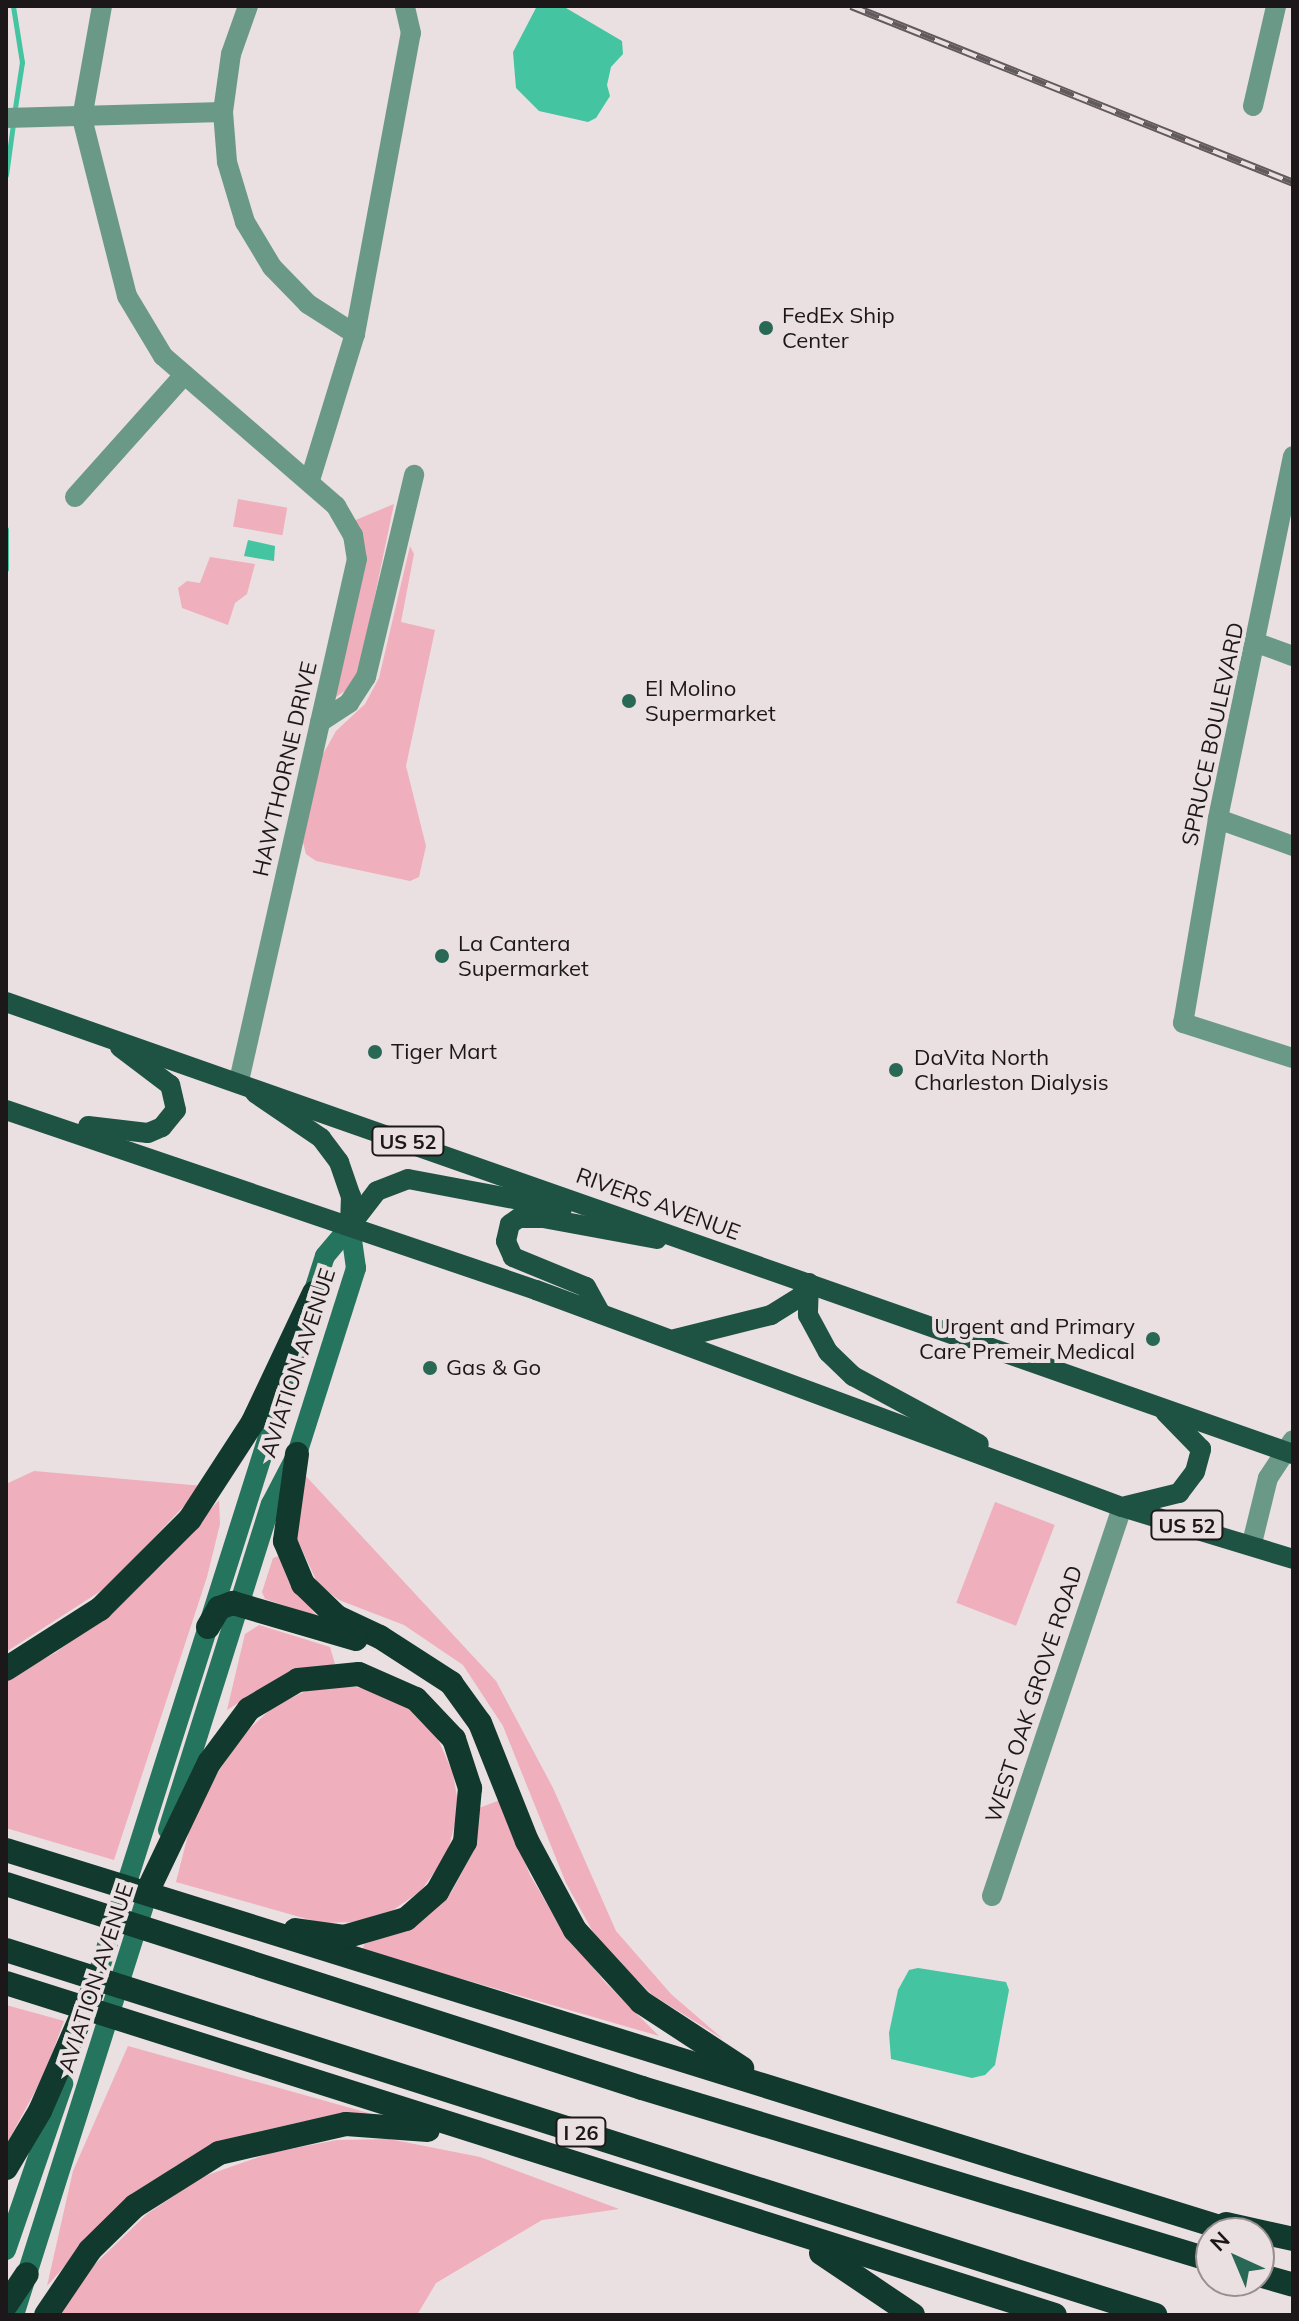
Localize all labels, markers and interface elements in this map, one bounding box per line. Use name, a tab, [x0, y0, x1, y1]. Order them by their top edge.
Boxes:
place label: FedEx Ship Center	[782, 302, 895, 354]
marker: FedEx Ship Center	[757, 319, 775, 337]
street label: SPRUCE BOULEVARD	[1176, 620, 1250, 848]
street label: HAWTHORNE DRIVE	[247, 659, 323, 879]
place label: El Molino Supermarket	[645, 675, 776, 726]
marker: El Molino Supermarket	[620, 692, 638, 710]
place label: La Cantera Supermarket	[458, 930, 589, 982]
marker: La Cantera Supermarket	[433, 947, 451, 965]
place label: Tiger Mart	[391, 1039, 497, 1065]
marker: Tiger Mart	[366, 1043, 384, 1061]
place label: DaVita North Charleston Dialysis	[914, 1044, 1109, 1096]
marker: DaVita North Charleston Dialysis	[885, 1059, 907, 1081]
road number: US 52	[370, 1125, 446, 1157]
street label: RIVERS AVENUE	[572, 1162, 744, 1246]
street label: AVIATION AVENUE	[255, 1265, 341, 1461]
place label: Urgent and Primary Care Premeir Medical	[919, 1313, 1135, 1364]
marker: Urgent and Primary Care Premeir Medical	[1142, 1328, 1164, 1350]
place label: Gas & Go	[446, 1355, 541, 1381]
marker: Gas & Go	[421, 1359, 439, 1377]
road number: US 52	[1149, 1509, 1225, 1541]
street label: WEST OAK GROVE ROAD	[980, 1562, 1088, 1826]
street label: AVIATION AVENUE	[53, 1880, 139, 2076]
road number: I 26	[555, 2116, 607, 2148]
north arrow	[1195, 2217, 1275, 2297]
text: N	[1204, 2225, 1235, 2257]

